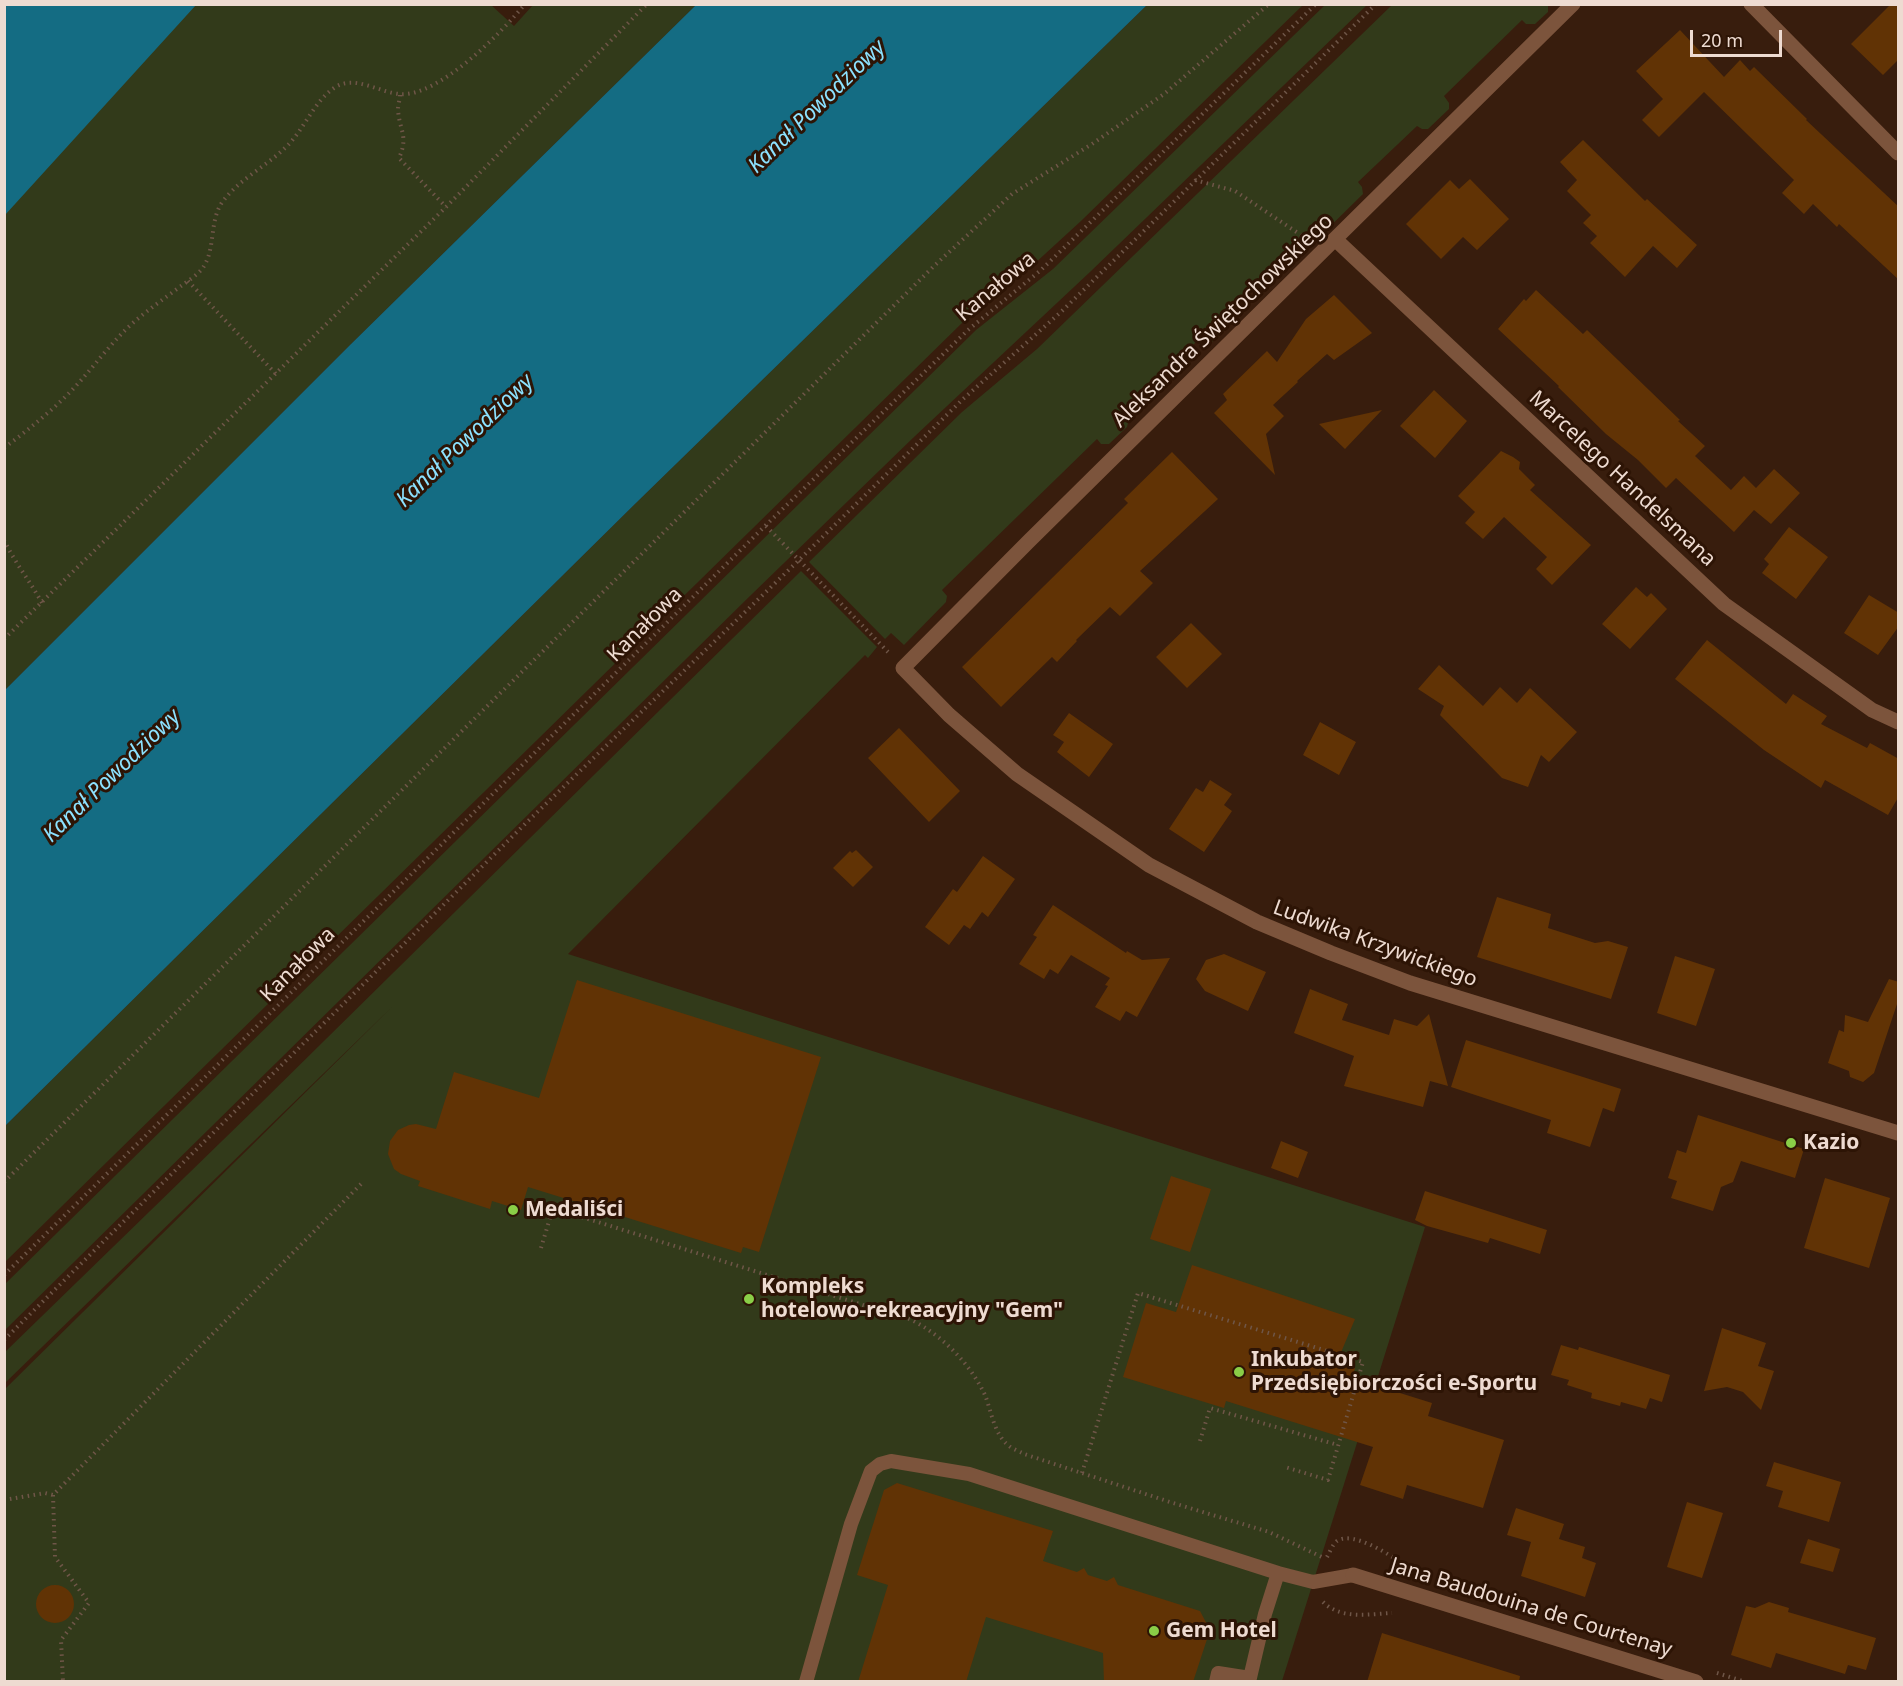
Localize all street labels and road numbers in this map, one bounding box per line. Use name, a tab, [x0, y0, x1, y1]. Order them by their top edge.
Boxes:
street label: Aleksandra Świętochowskiego	[1108, 209, 1338, 433]
street label: Kanałowa	[951, 247, 1041, 327]
street label: Marcelego Handelsmana	[1523, 386, 1721, 572]
street label: Kanałowa	[602, 582, 688, 668]
street label: Ludwika Krzywickiego	[1269, 895, 1481, 993]
street label: Kanałowa	[255, 922, 341, 1008]
street label: Jana Baudouina de Courtenay	[1387, 1553, 1675, 1663]

